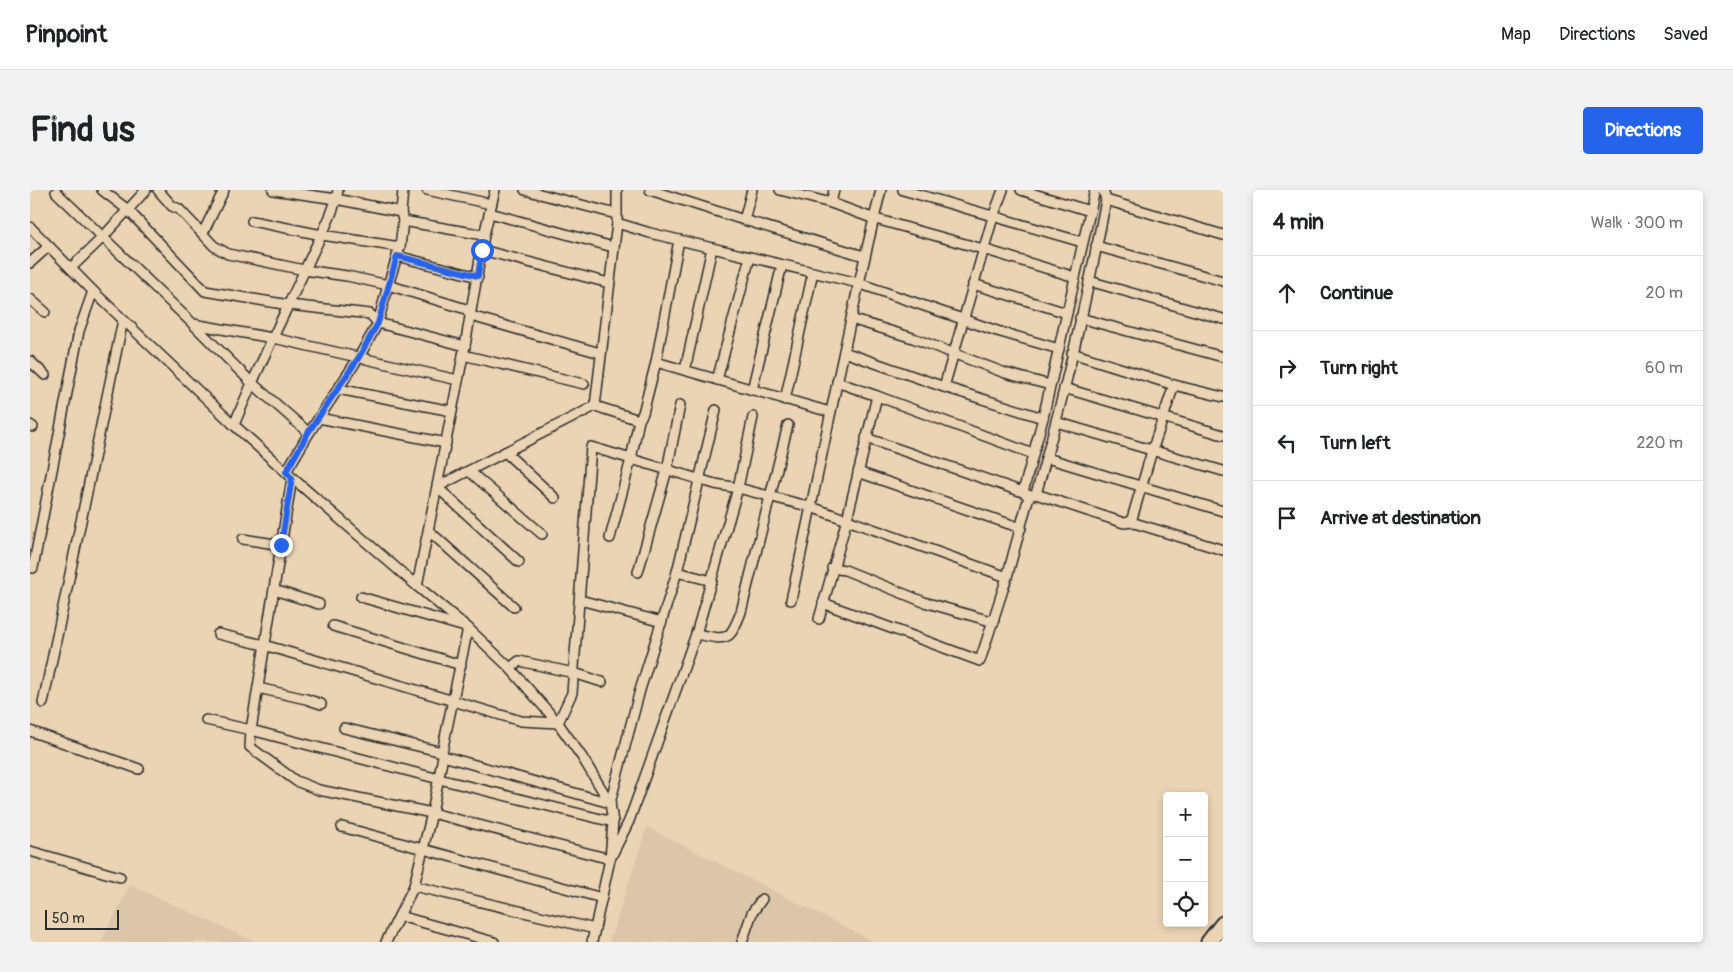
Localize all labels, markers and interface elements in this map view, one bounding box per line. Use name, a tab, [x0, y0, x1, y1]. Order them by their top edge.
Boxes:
text: Pinpoint	[25, 20, 107, 49]
text: Map	[1501, 23, 1531, 46]
text: Directions	[1559, 23, 1635, 46]
text: Saved	[1663, 23, 1708, 46]
button: Directions	[1583, 107, 1703, 154]
text: Find us	[30, 108, 135, 152]
text: 4 min	[1273, 209, 1324, 236]
text: Walk · 300 m	[1591, 213, 1683, 233]
route start	[471, 239, 494, 262]
icon: ahead	[1273, 279, 1301, 307]
text: Continue	[1320, 281, 1393, 305]
text: 20 m	[1645, 283, 1683, 303]
icon: right	[1273, 354, 1301, 382]
text: Turn right	[1320, 356, 1398, 380]
text: 60 m	[1645, 358, 1683, 378]
icon: left	[1273, 429, 1301, 457]
text: Turn left	[1320, 431, 1390, 455]
text: 220 m	[1637, 433, 1683, 453]
icon: arrive	[1273, 504, 1301, 532]
text: Arrive at destination	[1320, 506, 1481, 530]
route end	[270, 534, 293, 557]
map controls	[1163, 792, 1208, 927]
button: +	[1163, 792, 1208, 837]
button: −	[1163, 837, 1208, 882]
button: locate	[1163, 882, 1208, 927]
scale bar	[45, 907, 119, 930]
text: 50 m	[52, 910, 85, 927]

